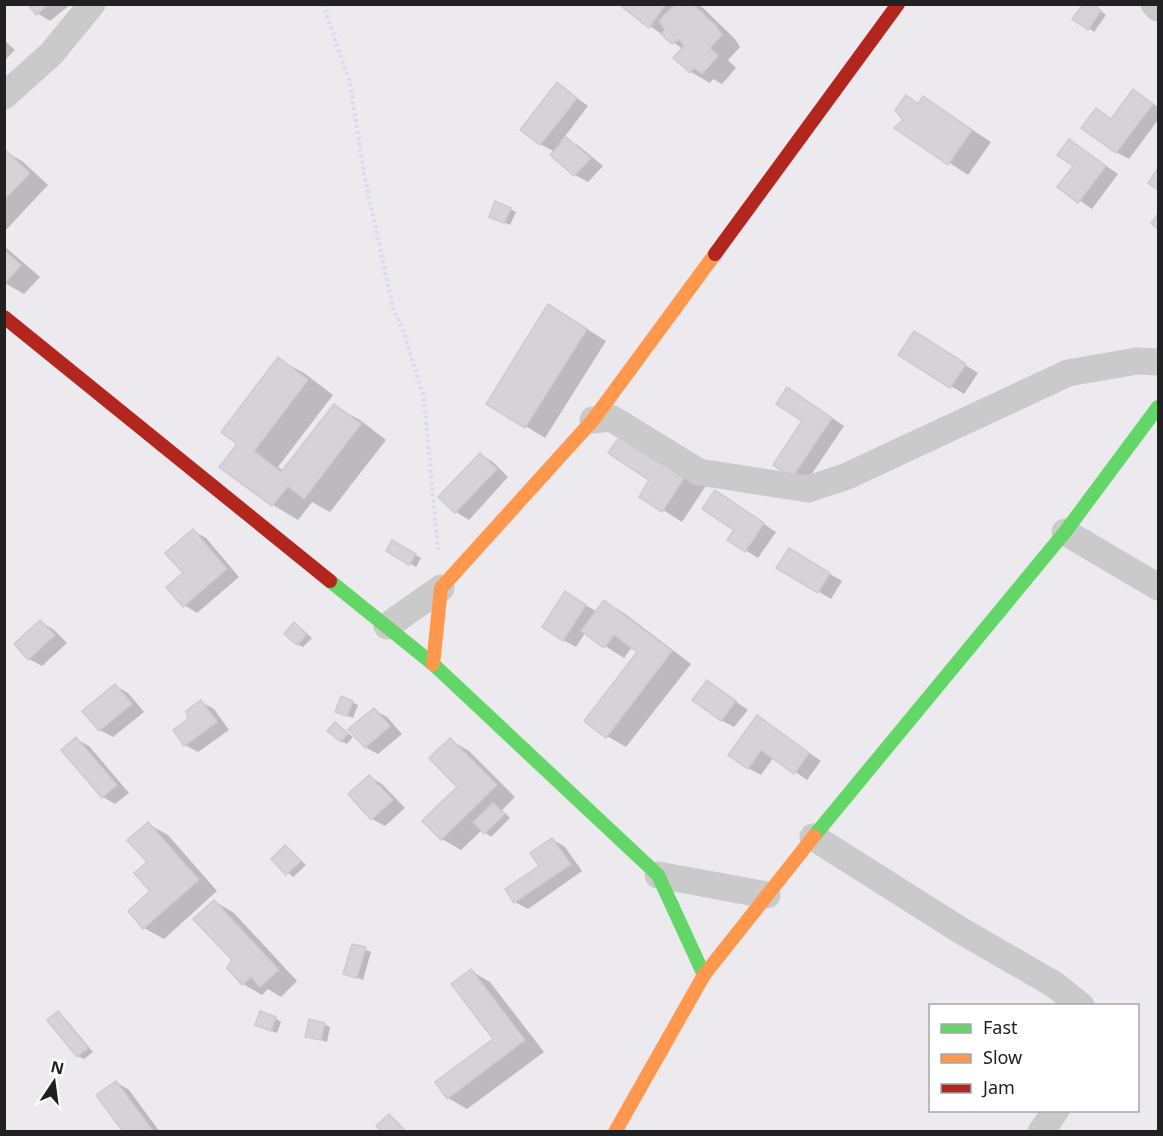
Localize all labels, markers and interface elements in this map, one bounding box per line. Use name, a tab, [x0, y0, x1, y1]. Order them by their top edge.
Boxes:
legend	[929, 1004, 1139, 1112]
text: Fast	[983, 1015, 1018, 1039]
text: Slow	[983, 1045, 1022, 1069]
north arrow	[24, 1052, 84, 1112]
text: N	[49, 1055, 66, 1080]
text: Jam	[981, 1075, 1015, 1099]

